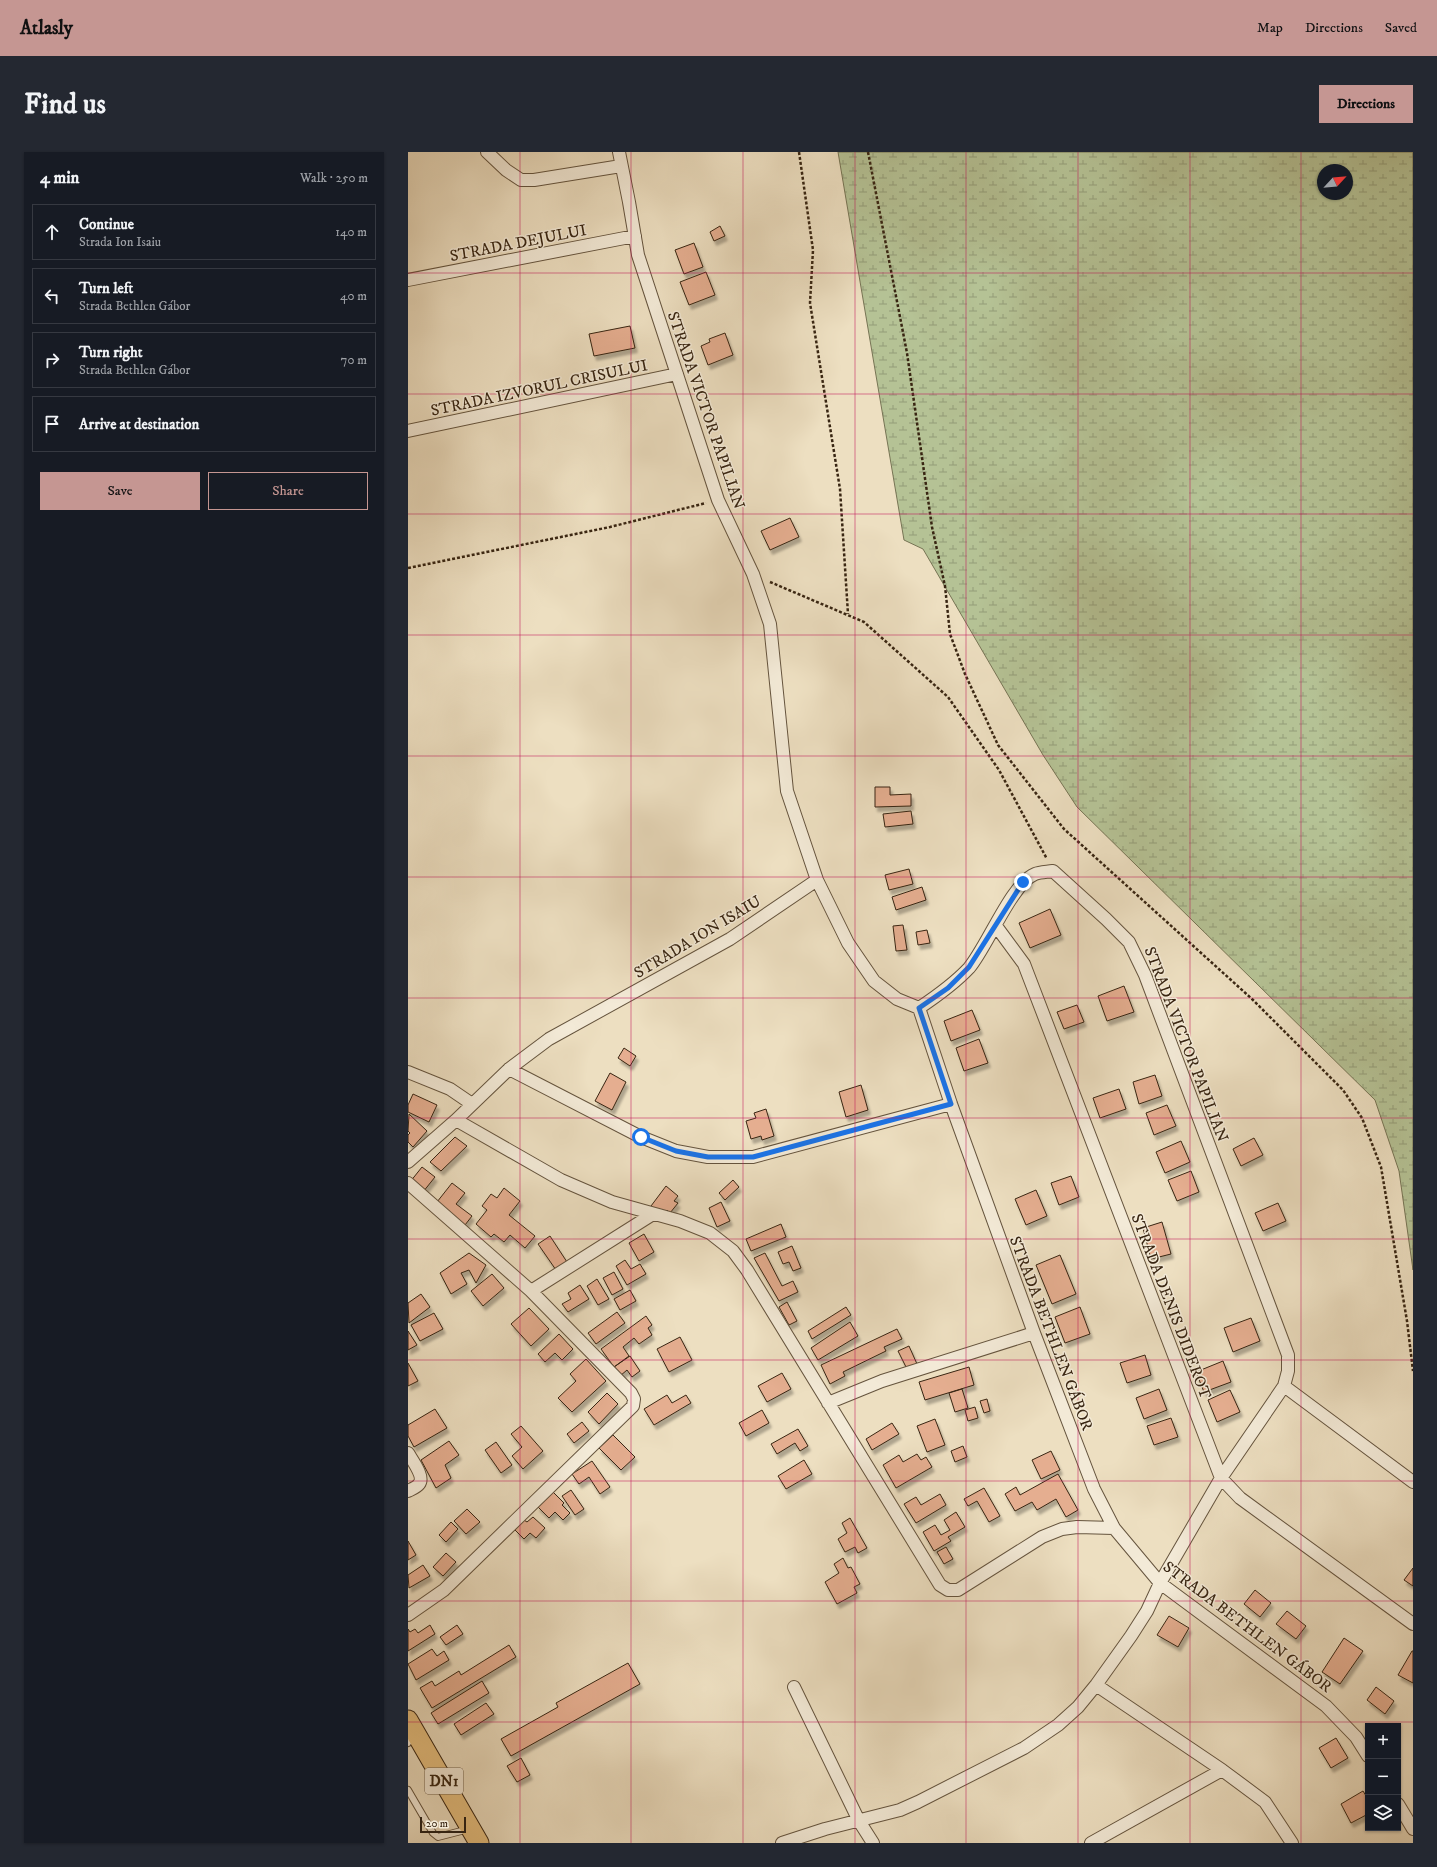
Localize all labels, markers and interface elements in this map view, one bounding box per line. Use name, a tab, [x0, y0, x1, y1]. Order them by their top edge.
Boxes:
text: Atlasly	[20, 17, 73, 40]
text: Map	[1257, 19, 1283, 37]
text: Directions	[1305, 19, 1363, 37]
text: Saved	[1385, 19, 1417, 37]
button: Directions	[1319, 85, 1413, 123]
text: Find us	[24, 87, 106, 122]
north arrow	[1317, 164, 1353, 200]
text: 4 min	[40, 167, 79, 189]
text: Walk · 250 m	[300, 170, 368, 186]
text: Continue	[79, 215, 134, 234]
street label: STRADA DEJULUI	[448, 220, 589, 266]
icon: ahead	[41, 221, 63, 243]
text: 140 m	[335, 224, 367, 240]
text: Strada Ion Isaiu	[79, 234, 161, 250]
text: Turn left	[79, 279, 133, 298]
icon: left	[41, 285, 63, 307]
text: 40 m	[340, 288, 367, 304]
text: Strada Bethlen Gábor	[79, 298, 190, 314]
street label: STRADA VICTOR PAPILIAN	[663, 309, 749, 512]
text: Turn right	[79, 343, 142, 362]
icon: right	[41, 349, 63, 371]
text: 70 m	[341, 352, 367, 368]
street label: STRADA IZVORUL CRISULUI	[429, 355, 650, 421]
text: Strada Bethlen Gábor	[79, 362, 190, 378]
icon: arrive	[41, 413, 63, 435]
text: Arrive at destination	[79, 415, 199, 434]
button: Save	[40, 472, 200, 510]
button: Share	[208, 472, 368, 510]
route end	[1014, 873, 1032, 891]
street label: STRADA ION ISAIU	[630, 891, 765, 983]
street label: STRADA VICTOR PAPILIAN	[1140, 944, 1233, 1145]
route start	[632, 1128, 650, 1146]
street label: STRADA DENIS DIDEROT	[1126, 1211, 1216, 1402]
street label: STRADA BETHLEN GÁBOR	[1005, 1233, 1098, 1434]
street label: STRADA BETHLEN GÁBOR	[1159, 1557, 1336, 1697]
map controls	[1365, 1723, 1401, 1831]
button: +	[1365, 1723, 1401, 1759]
button: −	[1365, 1759, 1401, 1795]
road number: DN1	[425, 1768, 463, 1794]
button: layers	[1365, 1795, 1401, 1831]
scale bar	[420, 1815, 466, 1834]
text: 20 m	[426, 1817, 448, 1831]

